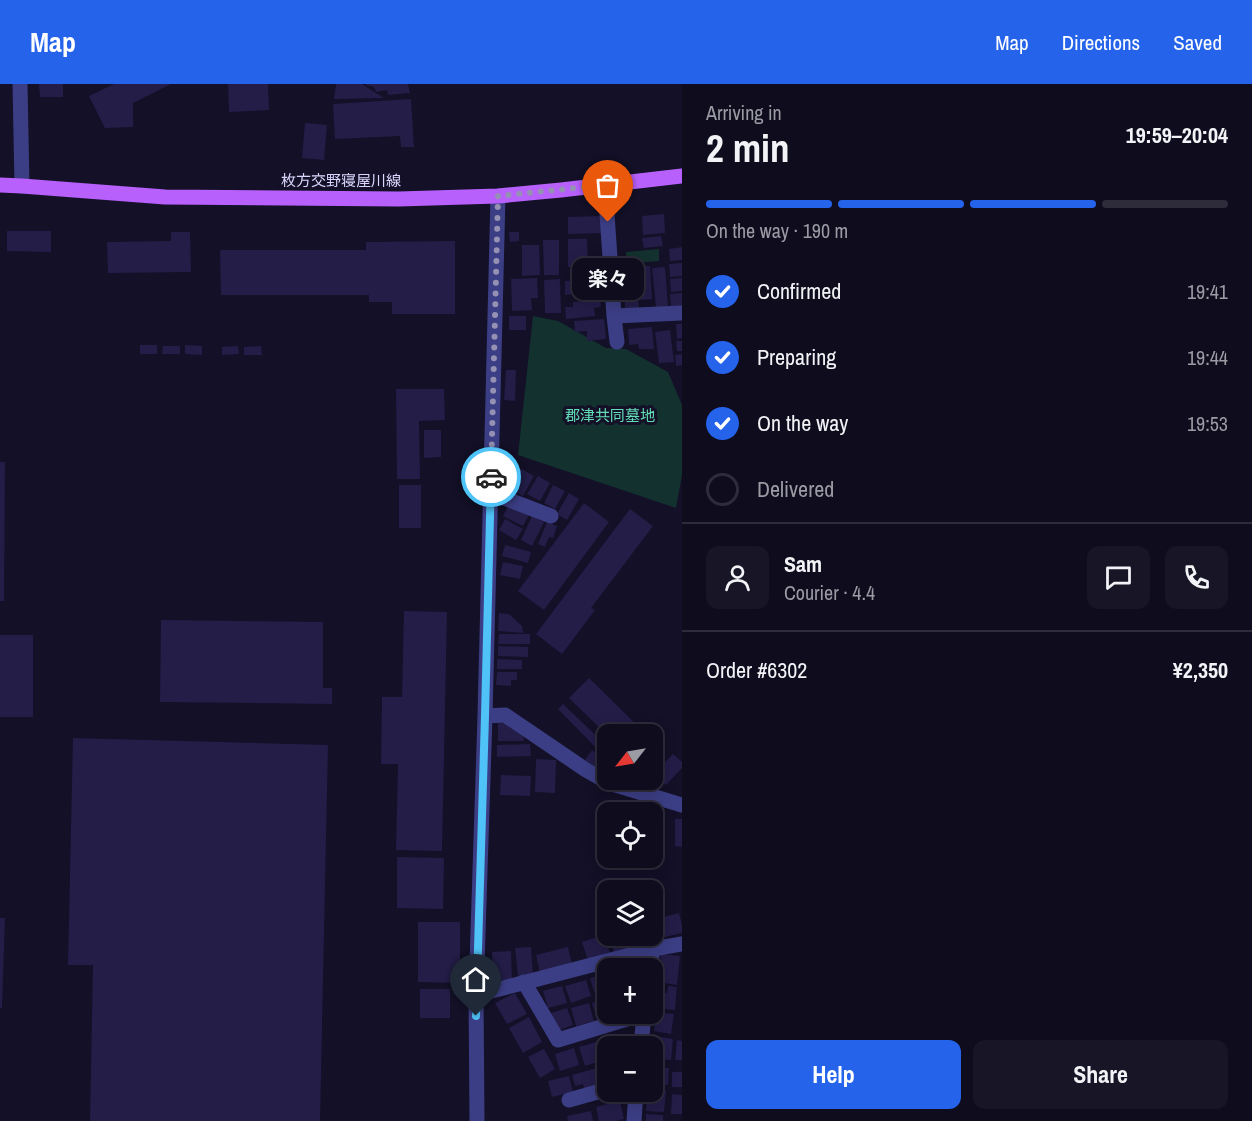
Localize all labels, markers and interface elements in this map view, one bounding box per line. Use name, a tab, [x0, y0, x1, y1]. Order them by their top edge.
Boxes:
text: Map	[30, 23, 76, 61]
text: Map	[995, 28, 1029, 57]
text: Directions	[1062, 28, 1140, 57]
text: Saved	[1173, 28, 1222, 57]
text: Arriving in	[706, 99, 782, 126]
text: 19:59–20:04	[1126, 120, 1228, 150]
text: 2 min	[706, 122, 790, 174]
pin	[582, 160, 633, 222]
icon: bag	[591, 169, 624, 202]
street label: 枚方交野寝屋川線	[281, 170, 401, 191]
text: On the way · 190 m	[706, 217, 848, 244]
callout: 楽々	[572, 258, 644, 300]
text: 楽々	[588, 265, 628, 292]
icon: check	[706, 275, 739, 308]
text: Confirmed	[757, 276, 841, 306]
text: 19:41	[1187, 278, 1228, 305]
icon: check	[706, 341, 739, 374]
text: Preparing	[757, 342, 836, 372]
text: 19:44	[1187, 344, 1228, 371]
park label: 郡津共同墓地	[565, 405, 655, 426]
icon: check	[706, 407, 739, 440]
text: On the way	[757, 408, 848, 438]
text: 19:53	[1187, 410, 1228, 437]
courier	[461, 447, 521, 507]
icon: car	[475, 461, 508, 494]
text: Delivered	[757, 474, 834, 504]
button: person	[706, 546, 769, 609]
button: chat	[1087, 546, 1150, 609]
button: phone	[1165, 546, 1228, 609]
text: Sam	[784, 549, 822, 579]
text: Courier · 4.4	[784, 579, 875, 606]
text: Order #6302	[706, 655, 807, 685]
text: ¥2,350	[1173, 655, 1228, 685]
north arrow	[597, 724, 663, 790]
map controls	[597, 724, 663, 1102]
button: locate	[597, 802, 663, 868]
button: layers	[597, 880, 663, 946]
pin	[450, 954, 501, 1016]
button: +	[597, 958, 663, 1024]
icon: home	[459, 963, 492, 996]
button: −	[597, 1036, 663, 1102]
button: Help	[706, 1040, 961, 1109]
button: Share	[973, 1040, 1228, 1109]

